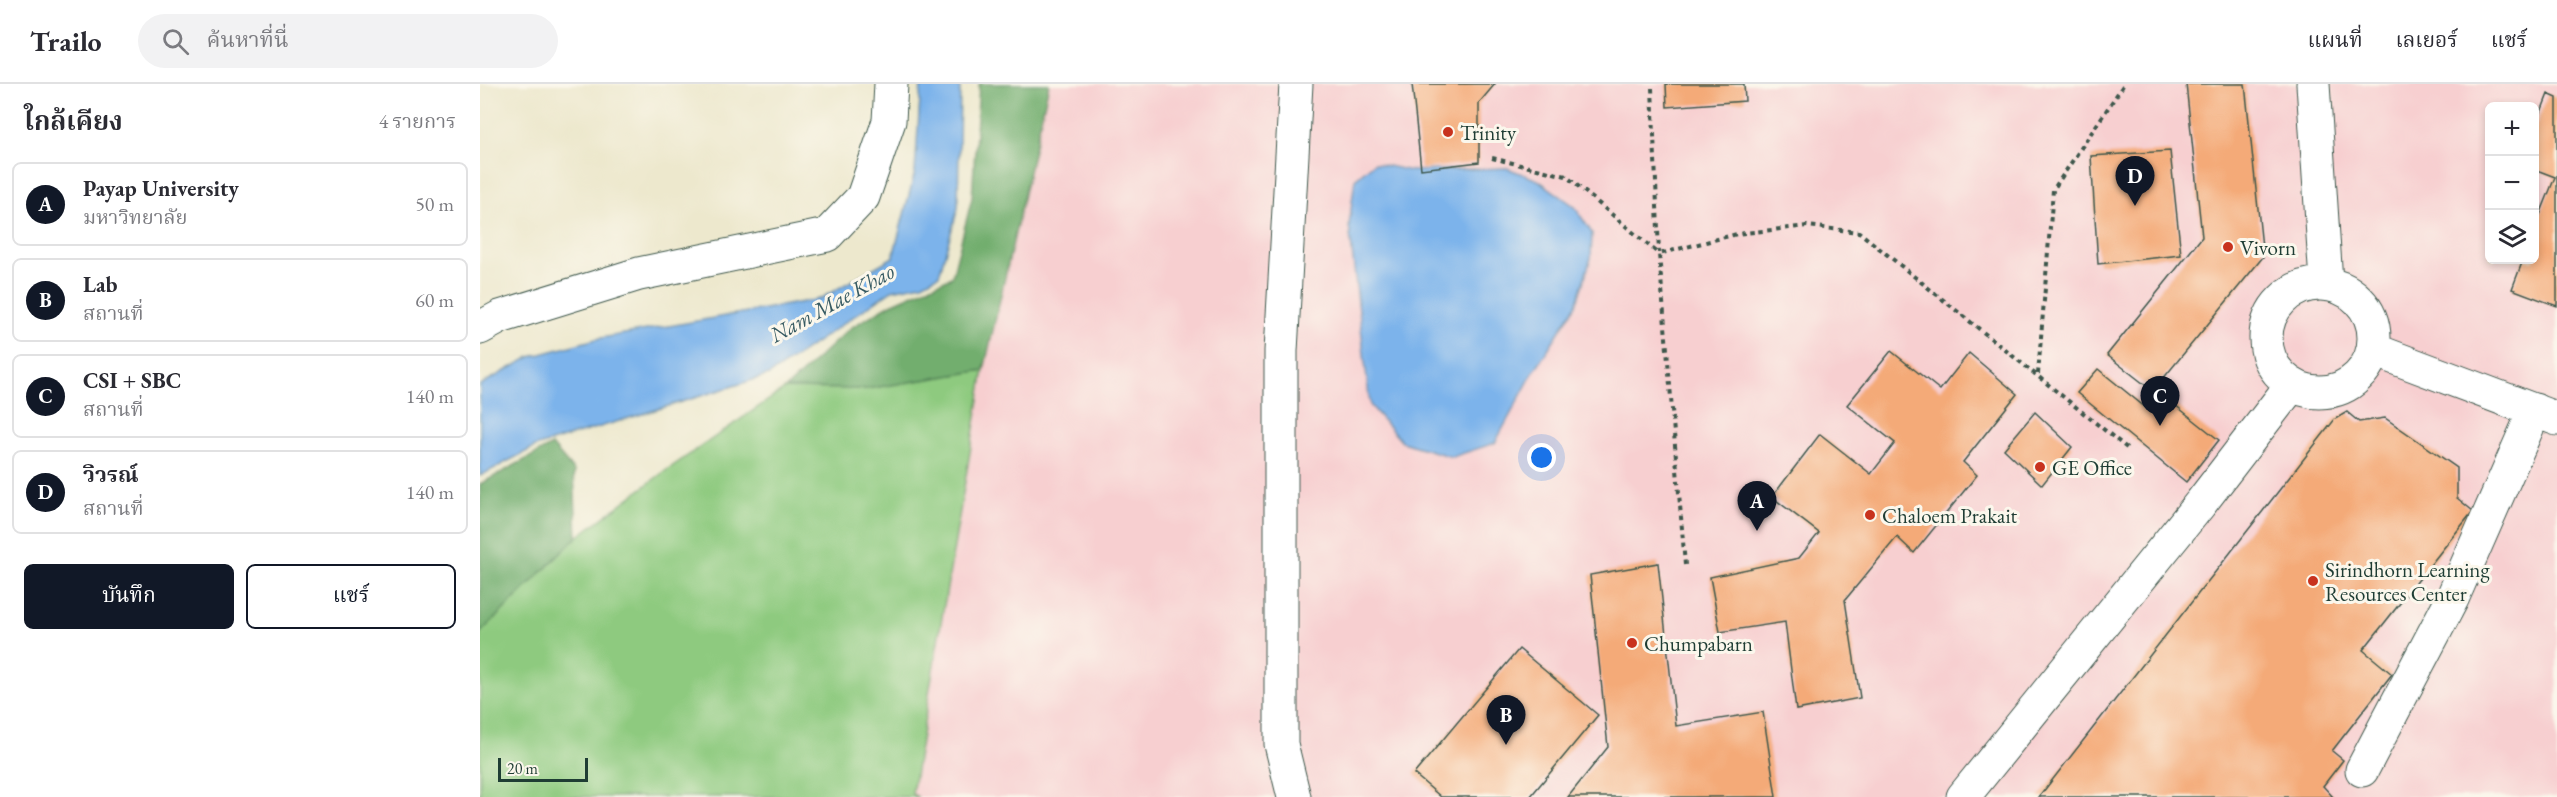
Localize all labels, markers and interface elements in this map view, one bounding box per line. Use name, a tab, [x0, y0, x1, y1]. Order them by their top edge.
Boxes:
search box	[138, 14, 558, 68]
text: Trailo	[30, 23, 102, 59]
icon: search	[159, 25, 192, 58]
text: ค้นหาที่นี่	[207, 25, 288, 54]
text: แผนที่	[2308, 26, 2363, 53]
text: เลเยอร์	[2396, 26, 2458, 53]
text: แชร์	[2491, 26, 2527, 53]
map controls	[2485, 102, 2539, 264]
button: +	[2485, 102, 2539, 156]
text: ใกล้เคียง	[24, 104, 123, 138]
text: 4 รายการ	[379, 108, 456, 134]
place label: Trinity	[1460, 119, 1517, 146]
marker: Trinity	[1441, 125, 1455, 139]
pin: D	[2116, 156, 2154, 206]
button: −	[2485, 156, 2539, 210]
text: Payap University	[83, 174, 239, 203]
text: A	[38, 191, 53, 217]
text: 50 m	[415, 191, 454, 217]
text: มหาวิทยาลัย	[83, 204, 188, 230]
button: layers	[2485, 210, 2539, 264]
place label: Vivorn	[2240, 234, 2296, 261]
marker: Vivorn	[2221, 240, 2235, 254]
water label: Nam Mae Khao	[763, 257, 900, 350]
text: Lab	[83, 270, 117, 299]
text: B	[39, 287, 52, 313]
text: 60 m	[415, 287, 454, 313]
text: สถานที่	[83, 300, 144, 326]
text: CSI + SBC	[83, 366, 181, 395]
pin: C	[2140, 376, 2180, 426]
text: C	[38, 383, 53, 409]
text: 140 m	[406, 383, 454, 409]
text: สถานที่	[83, 396, 144, 422]
your location	[1527, 443, 1556, 472]
place label: GE Office	[2052, 454, 2132, 481]
text: วิวรณ์	[83, 460, 138, 489]
marker: GE Office	[2033, 460, 2047, 474]
text: D	[38, 479, 53, 505]
text: 140 m	[406, 479, 454, 505]
pin: A	[1738, 482, 1776, 531]
text: สถานที่	[83, 495, 144, 521]
place label: Chaloem Prakait	[1882, 502, 2018, 529]
marker: Chaloem Prakait	[1863, 508, 1877, 522]
place label: Sirindhorn Learning Resources Center	[2325, 556, 2490, 607]
button: บันทึก	[24, 564, 234, 629]
button: แชร์	[246, 564, 456, 629]
marker: Sirindhorn Learning Resources Center	[2306, 574, 2320, 588]
place label: Chumpabarn	[1644, 630, 1753, 657]
marker: Chumpabarn	[1625, 636, 1639, 650]
pin: B	[1486, 696, 1526, 745]
scale bar	[498, 755, 588, 782]
text: 20 m	[507, 758, 538, 779]

